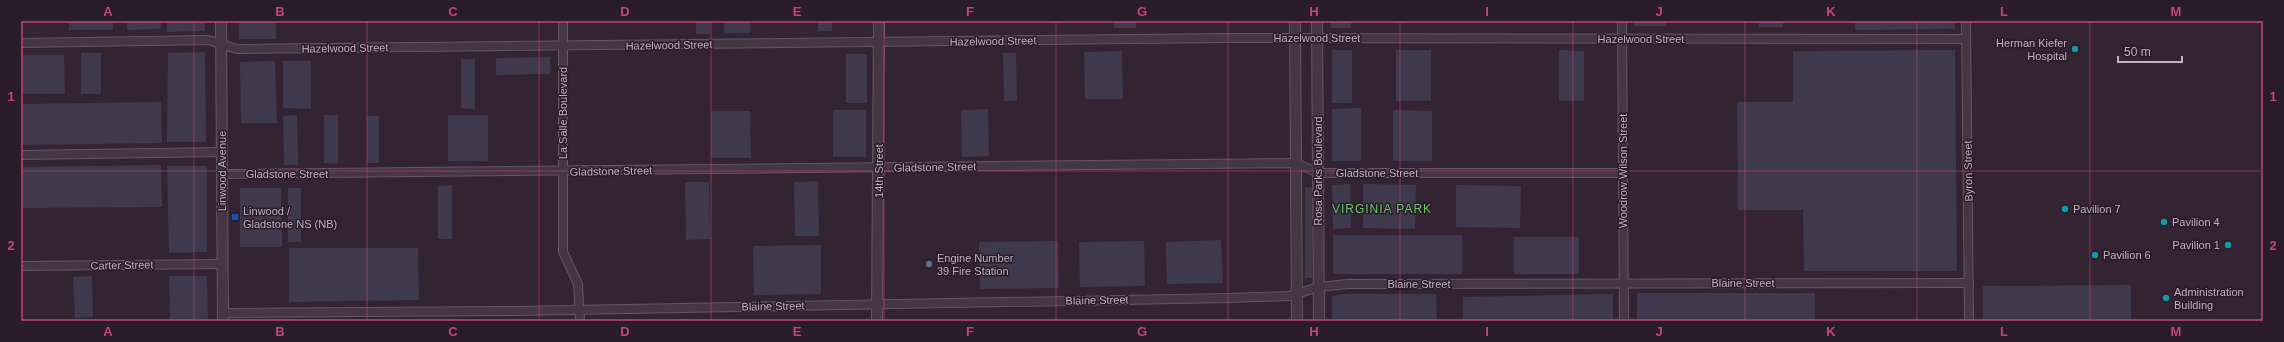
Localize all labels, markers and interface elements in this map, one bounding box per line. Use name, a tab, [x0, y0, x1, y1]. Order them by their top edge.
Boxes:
text: A	[103, 4, 113, 19]
text: B	[275, 4, 285, 19]
text: C	[448, 4, 458, 19]
text: D	[620, 4, 630, 19]
text: E	[793, 4, 802, 19]
text: F	[966, 4, 974, 19]
text: G	[1137, 4, 1147, 19]
text: H	[1309, 4, 1319, 19]
text: I	[1485, 4, 1489, 19]
text: J	[1655, 4, 1663, 19]
text: K	[1826, 4, 1836, 19]
text: L	[2000, 4, 2008, 19]
text: M	[2171, 4, 2181, 19]
street label: Hazelwood Street	[1274, 32, 1360, 44]
street label: Hazelwood Street	[1598, 33, 1684, 45]
street label: Hazelwood Street	[949, 34, 1037, 48]
place label: Herman Kiefer Hospital	[1996, 37, 2067, 62]
street label: Hazelwood Street	[625, 38, 713, 52]
scale bar	[2118, 38, 2182, 64]
street label: Hazelwood Street	[301, 41, 389, 55]
marker: Herman Kiefer Hospital	[2070, 44, 2080, 54]
text: 50 m	[2124, 45, 2151, 59]
street label: La Salle Boulevard	[557, 67, 569, 159]
text: 1	[7, 89, 15, 104]
text: 1	[2269, 89, 2277, 104]
street label: Woodrow Wilson Street	[1617, 114, 1629, 228]
street label: Rosa Parks Boulevard	[1312, 116, 1324, 226]
street label: Linwood Avenue	[216, 131, 228, 211]
street label: Byron Street	[1961, 140, 1975, 202]
street label: 14th Street	[873, 144, 885, 198]
street label: Gladstone Street	[894, 160, 976, 174]
street label: Gladstone Street	[570, 164, 652, 178]
street label: Gladstone Street	[1336, 167, 1418, 179]
street label: Gladstone Street	[246, 168, 328, 180]
district label: VIRGINIA PARK	[1332, 202, 1432, 216]
place label: Pavilion 7	[2073, 203, 2121, 215]
marker: Pavilion 7	[2060, 204, 2070, 214]
place label: Linwood / Gladstone NS (NB)	[243, 205, 337, 230]
marker: Linwood / Gladstone NS (NB)	[230, 212, 240, 222]
place label: Pavilion 4	[2172, 216, 2220, 228]
marker: Pavilion 4	[2159, 217, 2169, 227]
text: 2	[7, 238, 15, 253]
text: 2	[2269, 238, 2277, 253]
place label: Pavilion 1	[2172, 239, 2220, 251]
marker: Pavilion 1	[2223, 240, 2233, 250]
place label: Pavilion 6	[2103, 249, 2151, 261]
marker: Pavilion 6	[2090, 250, 2100, 260]
place label: Engine Number 39 Fire Station	[937, 252, 1014, 277]
street label: Carter Street	[90, 258, 154, 272]
marker: Engine Number 39 Fire Station	[924, 259, 934, 269]
street label: Blaine Street	[1712, 277, 1774, 289]
street label: Blaine Street	[1388, 278, 1450, 290]
place label: Administration Building	[2174, 286, 2244, 311]
street label: Blaine Street	[1065, 293, 1129, 307]
marker: Administration Building	[2161, 293, 2171, 303]
street label: Blaine Street	[741, 299, 805, 313]
text: A	[103, 324, 113, 339]
text: B	[275, 324, 285, 339]
text: C	[448, 324, 458, 339]
text: D	[620, 324, 630, 339]
text: E	[793, 324, 802, 339]
text: F	[966, 324, 974, 339]
text: G	[1137, 324, 1147, 339]
text: H	[1309, 324, 1319, 339]
text: I	[1485, 324, 1489, 339]
text: J	[1655, 324, 1663, 339]
text: K	[1826, 324, 1836, 339]
text: L	[2000, 324, 2008, 339]
text: M	[2171, 324, 2181, 339]

